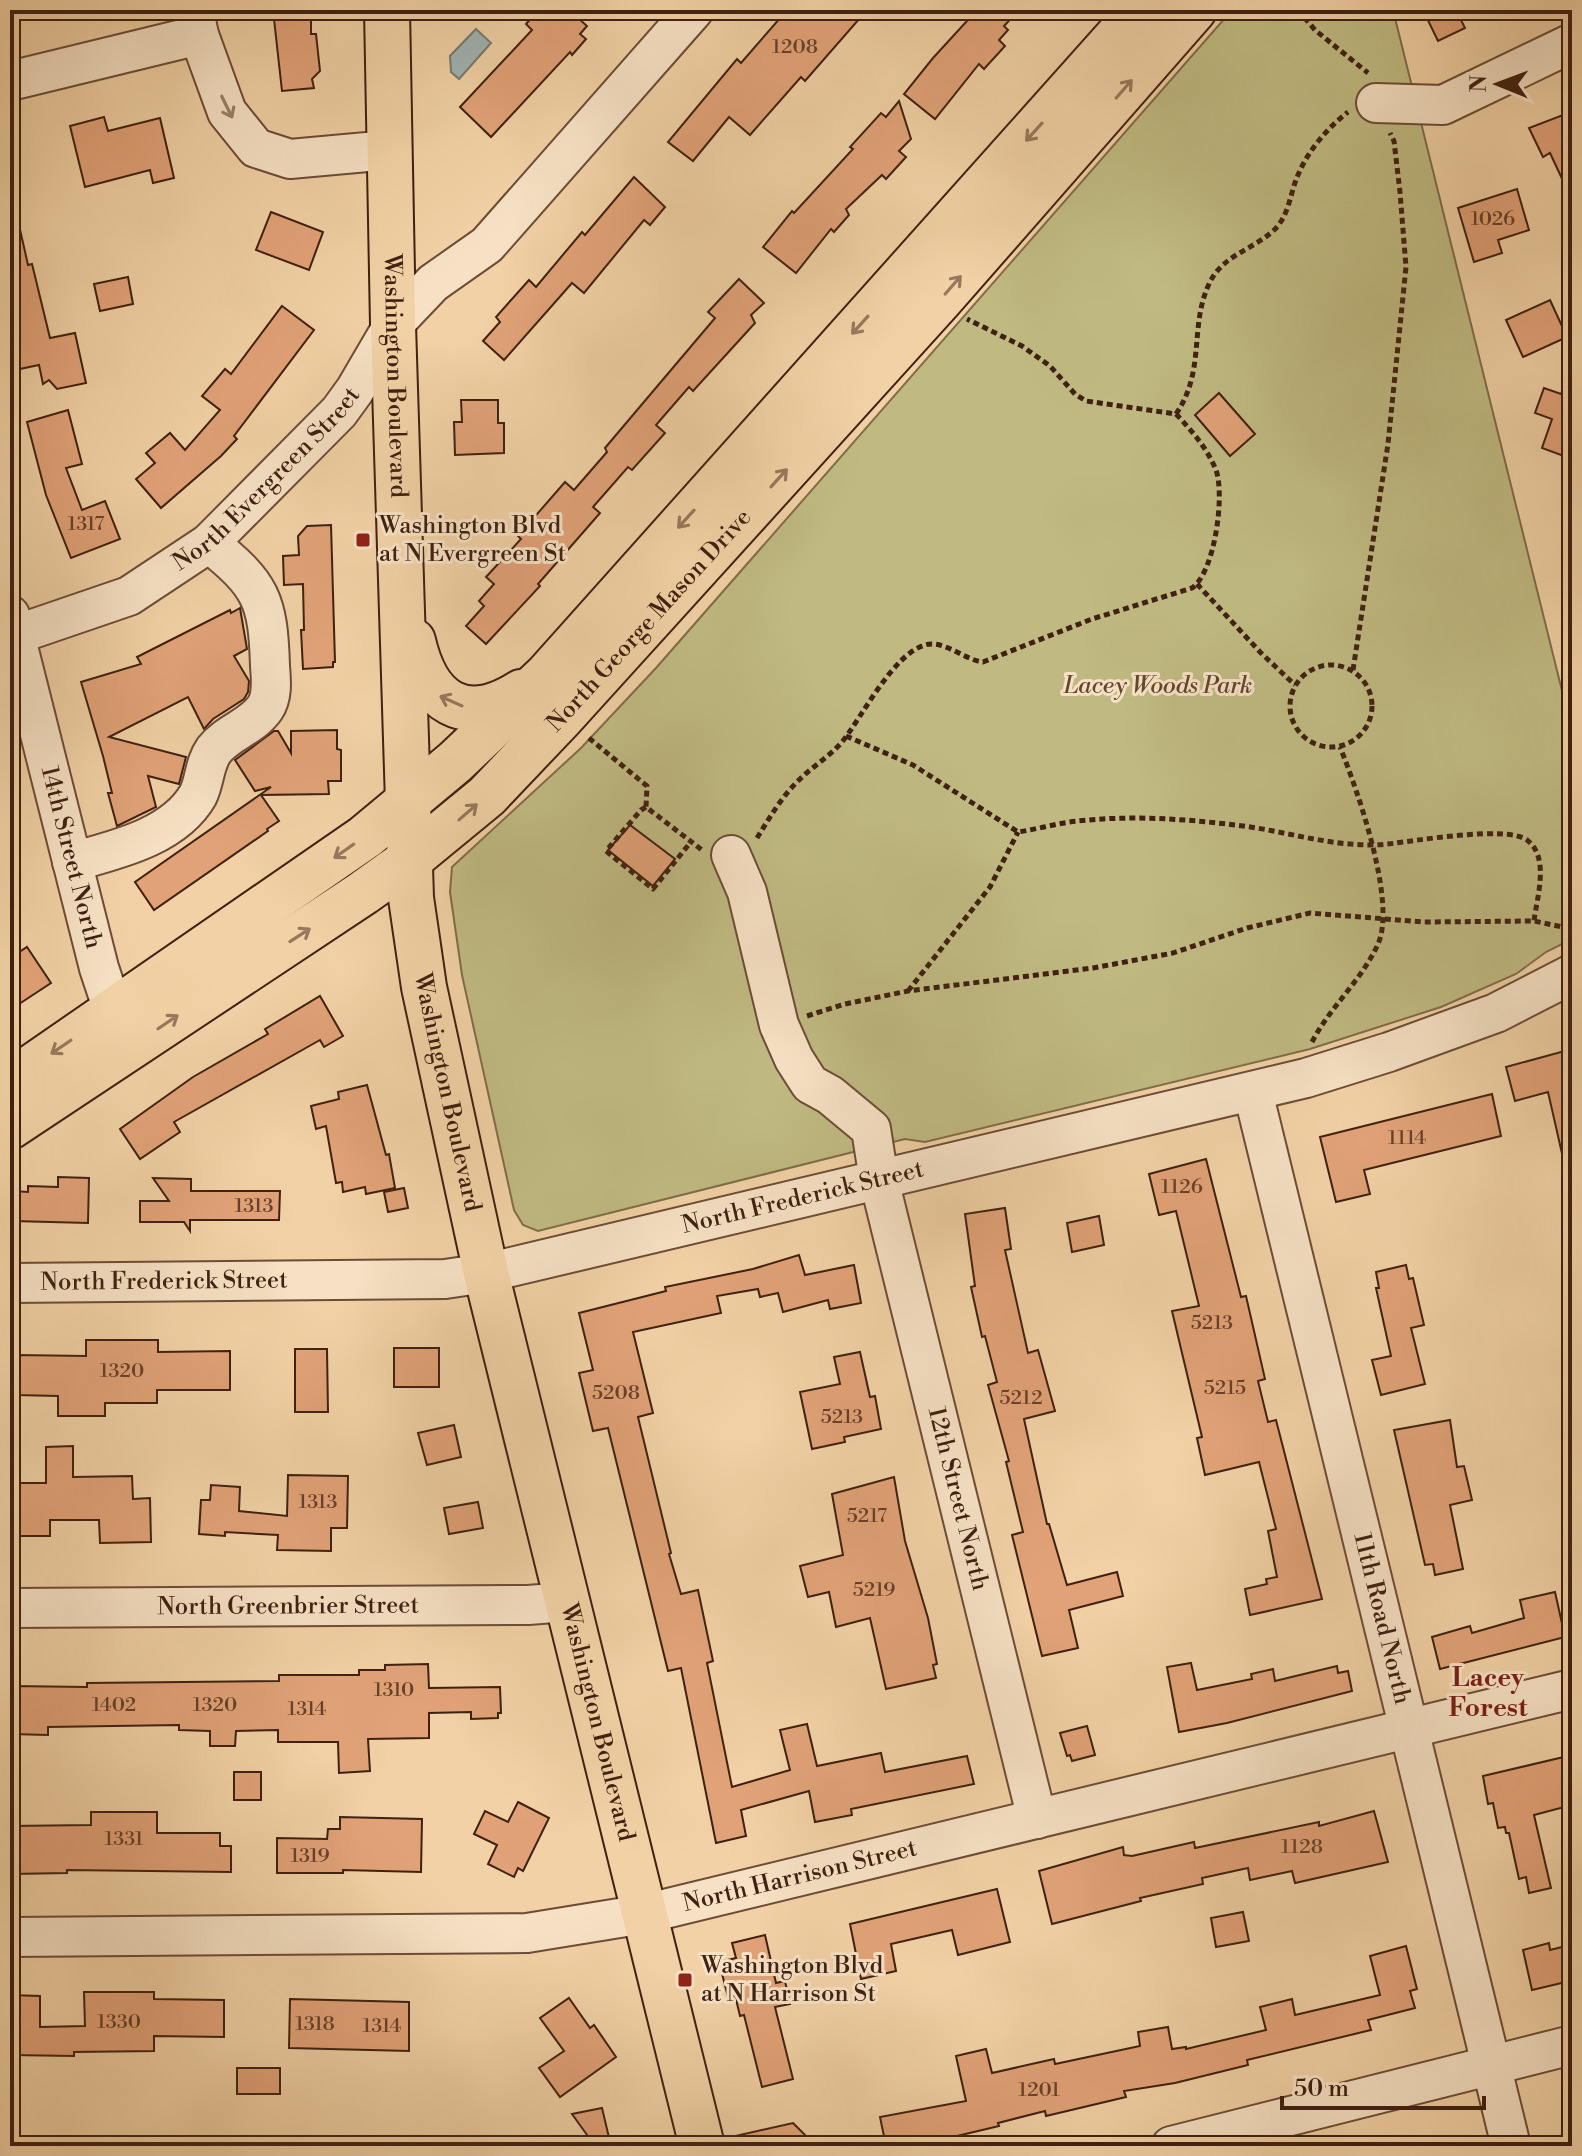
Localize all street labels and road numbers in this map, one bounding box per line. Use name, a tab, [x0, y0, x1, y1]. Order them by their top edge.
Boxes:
street label: Washington Boulevard	[377, 253, 413, 499]
street label: North Evergreen Street	[167, 381, 367, 578]
street label: North George Mason Drive	[541, 503, 758, 738]
street label: 14th Street North	[34, 763, 109, 952]
street label: Washington Boulevard	[407, 970, 487, 1215]
street label: North Frederick Street	[679, 1154, 927, 1241]
street label: North Frederick Street	[40, 1265, 288, 1298]
street label: 12th Street North	[921, 1404, 995, 1594]
street label: 11th Road North	[1346, 1530, 1417, 1707]
street label: North Greenbrier Street	[157, 1591, 419, 1622]
street label: Washington Boulevard	[553, 1600, 641, 1845]
street label: North Harrison Street	[680, 1833, 920, 1919]

